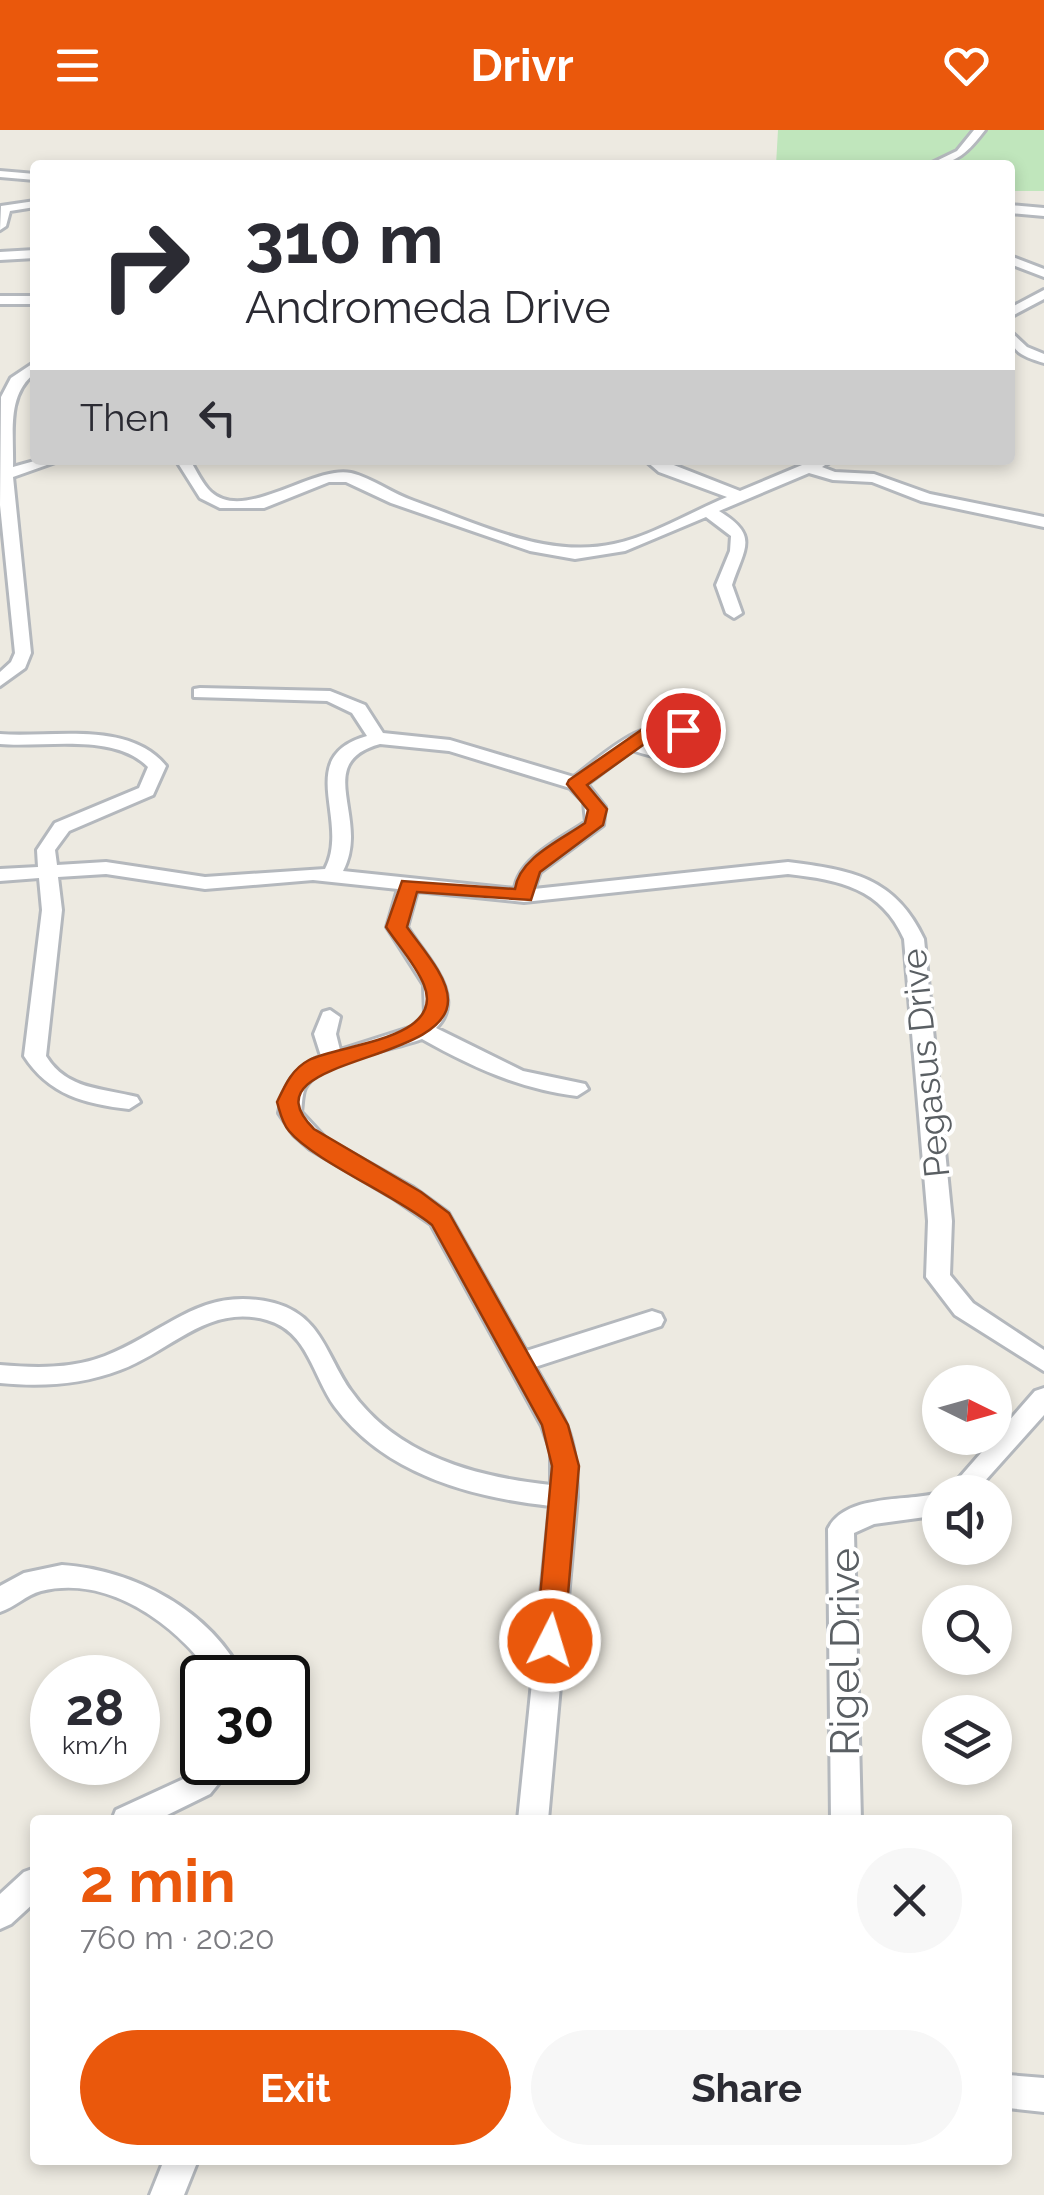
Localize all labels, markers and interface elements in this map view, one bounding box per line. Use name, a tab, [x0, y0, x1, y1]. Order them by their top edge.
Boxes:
icon: menu	[50, 38, 105, 93]
icon: heart	[939, 38, 994, 93]
text: Drivr	[470, 39, 574, 92]
text: 310 m	[245, 197, 444, 279]
icon: right	[80, 200, 210, 330]
text: Andromeda Drive	[245, 281, 611, 334]
icon: left	[190, 390, 245, 445]
text: Then	[80, 395, 170, 440]
pin	[641, 688, 726, 773]
icon: arrive	[656, 703, 711, 758]
street label: Pegasus Drive	[893, 947, 957, 1179]
north arrow	[922, 1365, 1012, 1455]
map controls	[922, 1365, 1012, 1785]
button: sound	[922, 1475, 1012, 1565]
street label: Rigel Drive	[820, 1548, 869, 1756]
button: search	[922, 1585, 1012, 1675]
position arrow	[498, 1589, 602, 1693]
speed limit sign: 30	[180, 1655, 310, 1785]
text: 28	[66, 1678, 124, 1737]
button: layers	[922, 1695, 1012, 1785]
text: km/h	[62, 1730, 128, 1760]
text: 2 min	[80, 1846, 236, 1916]
button: close	[857, 1848, 962, 1953]
text: 760 m · 20:20	[80, 1919, 274, 1956]
button: Exit	[80, 2030, 511, 2145]
button: Share	[531, 2030, 962, 2145]

